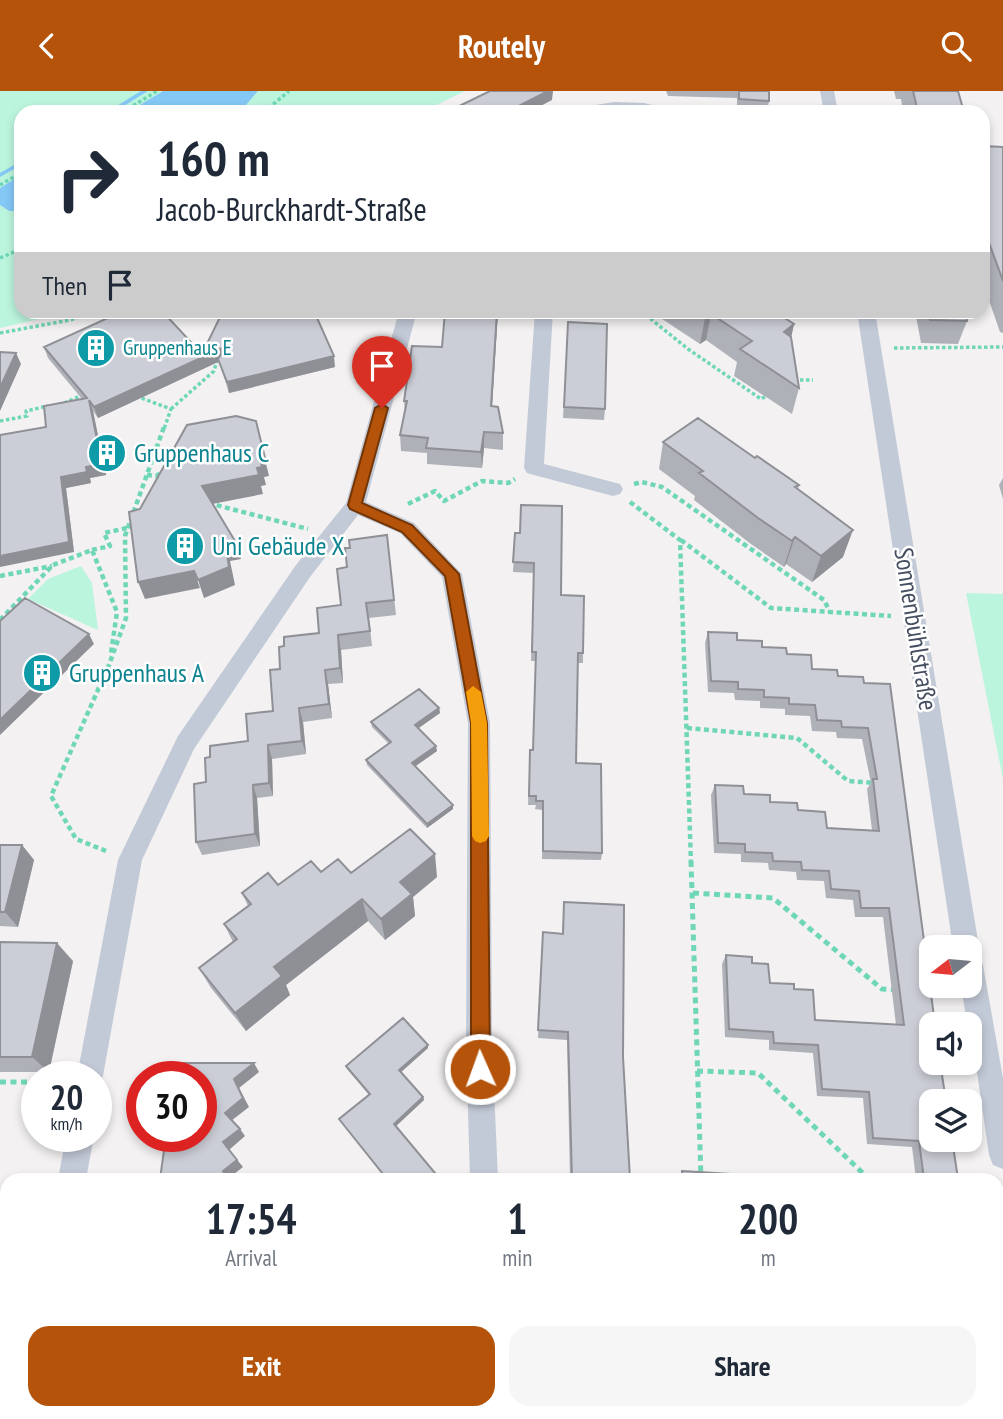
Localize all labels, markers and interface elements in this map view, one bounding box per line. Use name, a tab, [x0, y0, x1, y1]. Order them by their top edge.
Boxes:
text: Routely	[458, 25, 545, 67]
icon: back	[28, 27, 66, 65]
icon: search	[937, 27, 975, 65]
text: 160 m	[157, 126, 270, 190]
icon: right	[42, 133, 133, 224]
text: Jacob-Burckhardt-Straße	[157, 188, 427, 230]
icon: arrive	[101, 266, 139, 304]
text: Then	[42, 269, 87, 302]
building icon: Gruppenhaus E	[75, 327, 117, 369]
place label: Gruppenhaus E	[123, 334, 232, 361]
pin	[352, 336, 412, 408]
icon: arrive	[363, 347, 401, 385]
building icon: Gruppenhaus C	[86, 432, 128, 474]
place label: Gruppenhaus C	[134, 436, 269, 469]
building icon: Uni Gebäude X	[164, 525, 206, 567]
place label: Uni Gebäude X	[212, 529, 345, 562]
street label: Sonnenbühlstraße	[887, 545, 946, 713]
building icon: Gruppenhaus A	[21, 652, 63, 694]
place label: Gruppenhaus A	[69, 656, 205, 689]
north arrow	[919, 935, 982, 997]
map controls	[919, 935, 982, 1152]
button: sound	[919, 1012, 982, 1075]
position arrow	[443, 1032, 517, 1106]
speed limit sign: 30	[126, 1061, 217, 1152]
text: 20	[50, 1074, 83, 1120]
button: layers	[919, 1089, 982, 1152]
text: km/h	[51, 1112, 82, 1135]
text: 17:54	[206, 1191, 297, 1246]
text: 1	[507, 1191, 527, 1246]
text: 200	[738, 1191, 798, 1246]
text: Arrival	[225, 1243, 277, 1272]
text: min	[502, 1243, 532, 1272]
text: m	[761, 1243, 776, 1272]
button: Exit	[28, 1326, 495, 1406]
button: Share	[509, 1326, 976, 1406]

